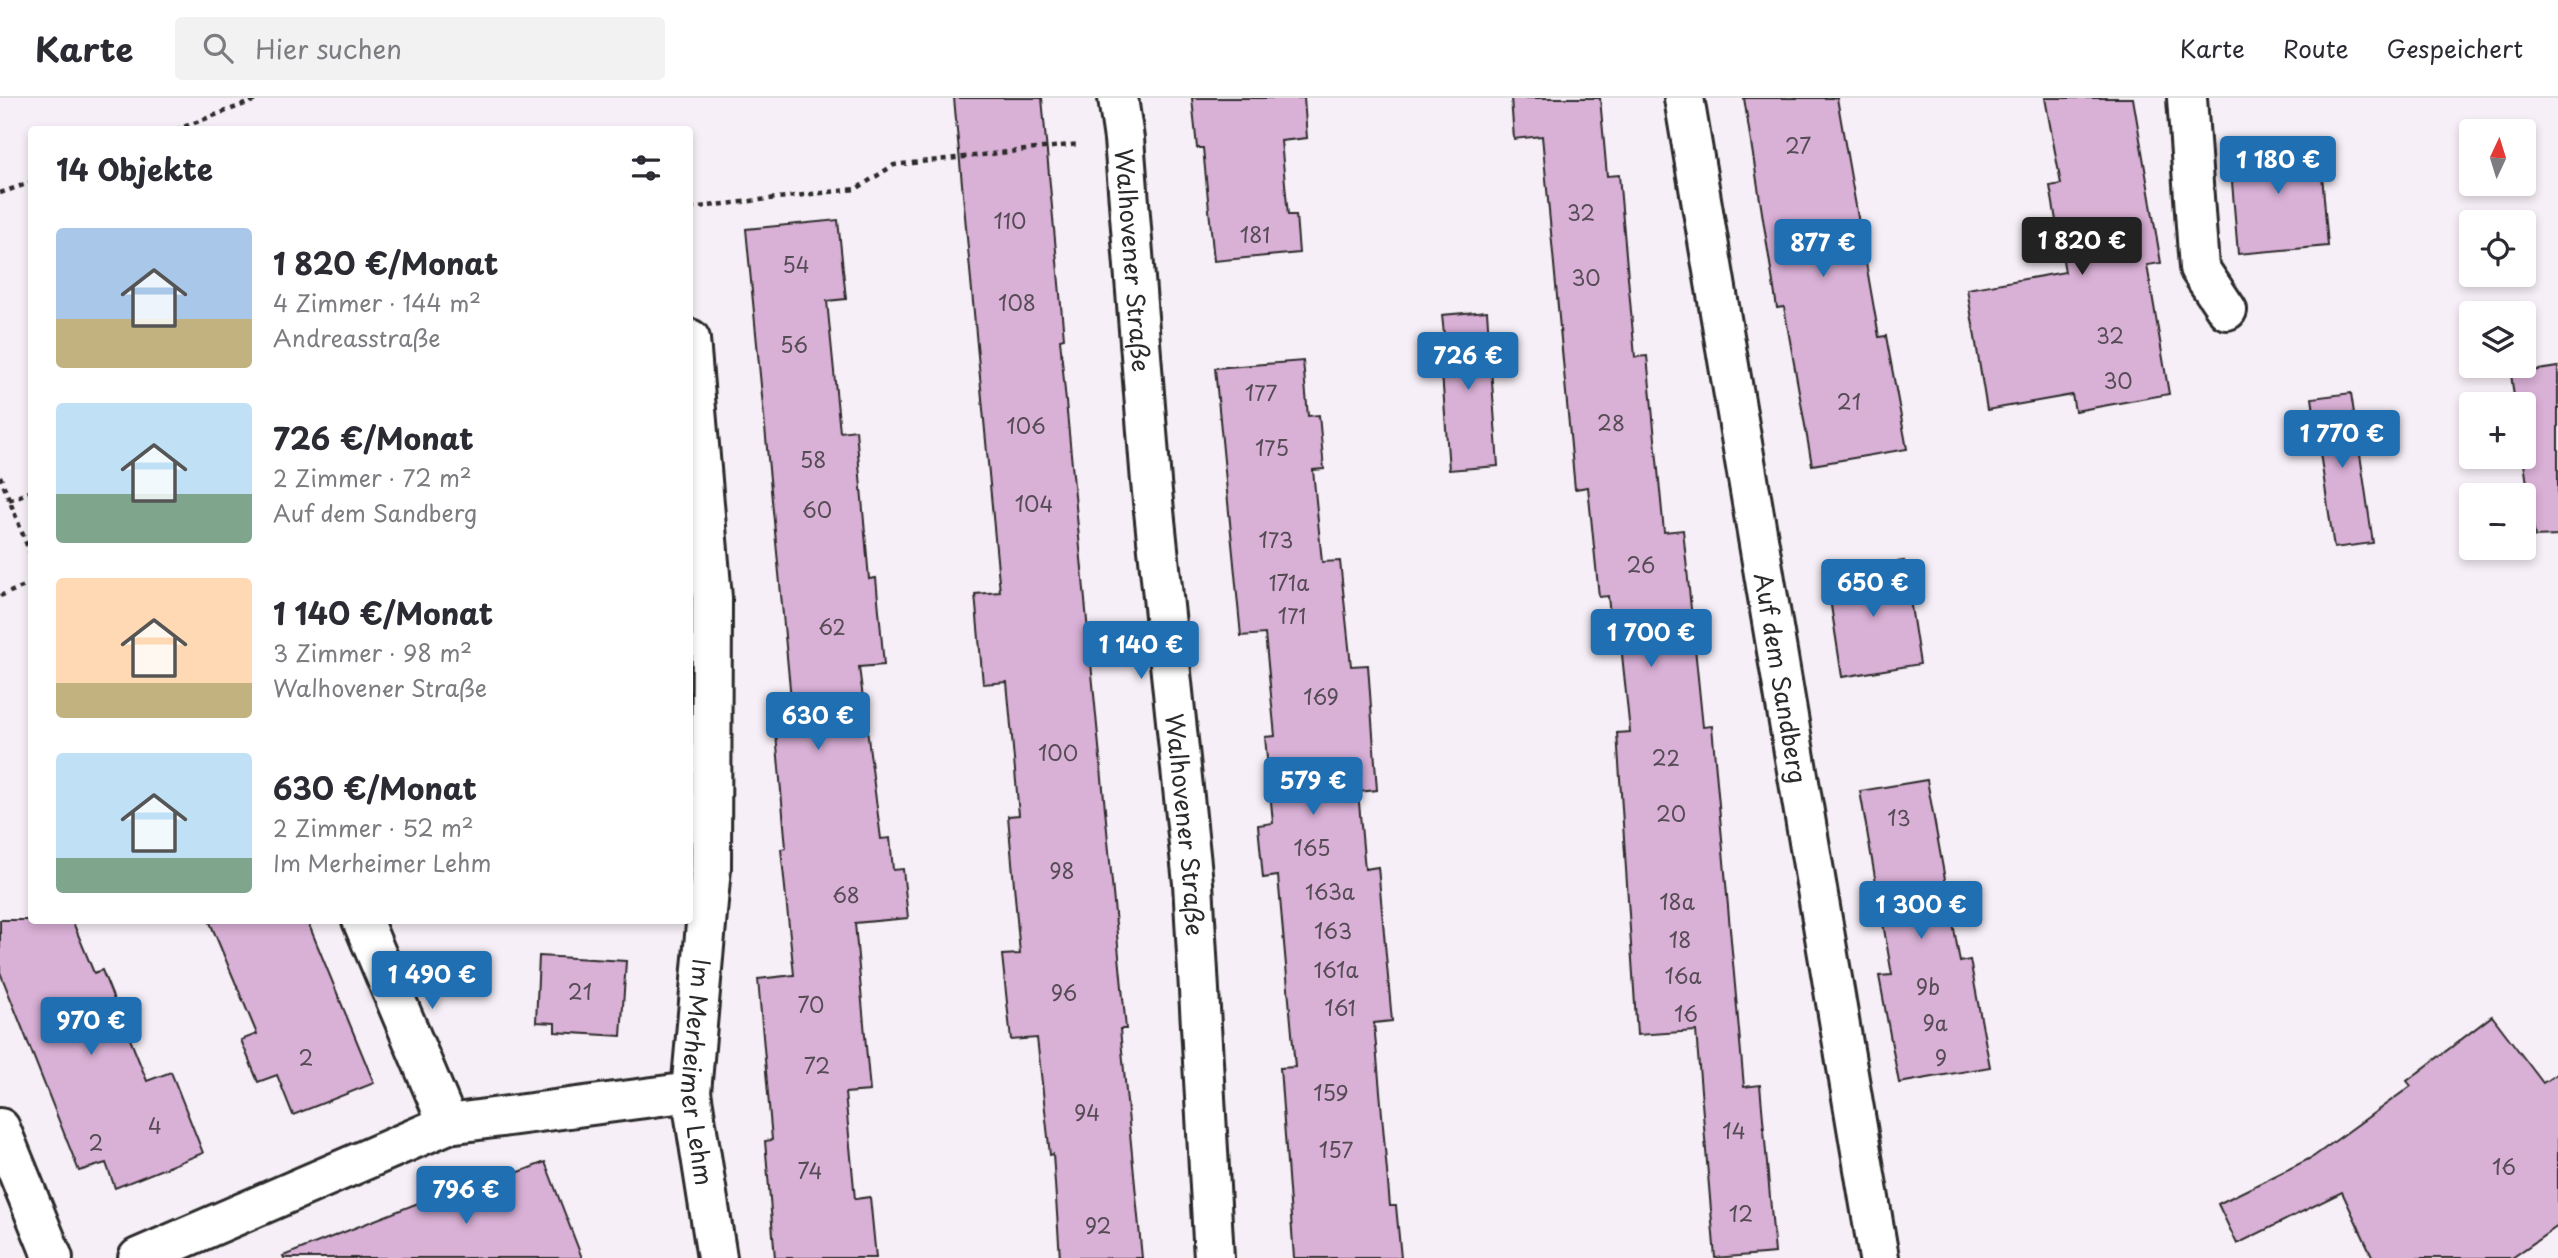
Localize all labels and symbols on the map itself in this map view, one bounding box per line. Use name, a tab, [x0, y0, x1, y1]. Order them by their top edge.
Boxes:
north arrow	[2459, 119, 2536, 196]
house number: 27	[1785, 129, 1811, 161]
pin: 1 180 €	[2213, 136, 2343, 196]
street label: Walhovener Straße	[1107, 147, 1160, 373]
house number: 32	[1567, 196, 1595, 228]
house number: 110	[994, 204, 1026, 236]
house number: 181	[1240, 218, 1270, 250]
pin: 1 820 €	[2017, 218, 2147, 277]
pin: 877 €	[1774, 220, 1872, 279]
house number: 54	[782, 248, 810, 280]
house number: 30	[1571, 261, 1601, 293]
house number: 108	[998, 286, 1036, 318]
house number: 32	[2096, 319, 2124, 351]
house number: 56	[780, 328, 808, 360]
pin: 726 €	[1419, 332, 1517, 392]
house number: 30	[2103, 364, 2133, 396]
house number: 177	[1245, 376, 1277, 408]
house number: 21	[1837, 385, 1861, 417]
house number: 28	[1597, 406, 1625, 438]
house number: 106	[1006, 409, 1046, 441]
pin: 1 770 €	[2277, 410, 2407, 470]
house number: 175	[1255, 431, 1289, 463]
house number: 58	[800, 443, 826, 475]
house number: 104	[1015, 487, 1053, 519]
house number: 60	[802, 493, 832, 525]
house number: 173	[1259, 523, 1294, 555]
house number: 26	[1627, 548, 1655, 580]
pin: 650 €	[1824, 560, 1922, 619]
house number: 171a	[1269, 566, 1309, 598]
street label: Auf dem Sandberg	[1746, 570, 1817, 786]
house number: 171	[1278, 599, 1306, 631]
house number: 62	[818, 610, 846, 642]
pin: 1 700 €	[1586, 610, 1716, 669]
pin: 1 140 €	[1076, 622, 1206, 681]
house number: 169	[1303, 680, 1339, 712]
pin: 630 €	[769, 692, 867, 752]
street label: Walhovener Straße	[1157, 712, 1214, 937]
house number: 100	[1038, 736, 1078, 768]
house number: 22	[1652, 741, 1680, 773]
pin: 579 €	[1264, 758, 1362, 817]
house number: 20	[1656, 797, 1686, 829]
house number: 13	[1887, 801, 1911, 833]
house number: 165	[1293, 831, 1331, 863]
house number: 98	[1049, 854, 1075, 886]
house number: 163a	[1305, 875, 1355, 907]
house number: 68	[832, 878, 860, 910]
pin: 1 300 €	[1856, 882, 1986, 941]
house number: 18a	[1659, 885, 1695, 917]
house number: 163	[1314, 914, 1352, 946]
house number: 18	[1669, 923, 1691, 955]
pin: 1 490 €	[367, 951, 497, 1011]
house number: 161a	[1313, 953, 1359, 985]
street label: Im Merheimer Lehm	[673, 957, 723, 1188]
house number: 16a	[1664, 959, 1702, 991]
house number: 9b	[1916, 970, 1940, 1002]
house number: 21	[568, 975, 592, 1007]
house number: 96	[1051, 976, 1077, 1008]
house number: 70	[798, 988, 824, 1020]
house number: 161	[1324, 991, 1356, 1023]
house number: 16	[1674, 997, 1698, 1029]
pin: 970 €	[42, 998, 140, 1057]
house number: 9a	[1922, 1006, 1948, 1038]
house number: 2	[299, 1041, 313, 1073]
house number: 9	[1935, 1041, 1947, 1073]
house number: 72	[804, 1049, 830, 1081]
house number: 159	[1313, 1076, 1349, 1108]
house number: 94	[1074, 1096, 1100, 1128]
house number: 4	[148, 1109, 162, 1141]
house number: 14	[1722, 1114, 1746, 1146]
house number: 2	[89, 1126, 103, 1158]
house number: 157	[1319, 1133, 1353, 1165]
house number: 16	[2492, 1150, 2516, 1182]
house number: 74	[798, 1154, 822, 1186]
pin: 796 €	[417, 1166, 515, 1226]
house number: 12	[1729, 1197, 1753, 1229]
house number: 92	[1085, 1209, 1111, 1241]

